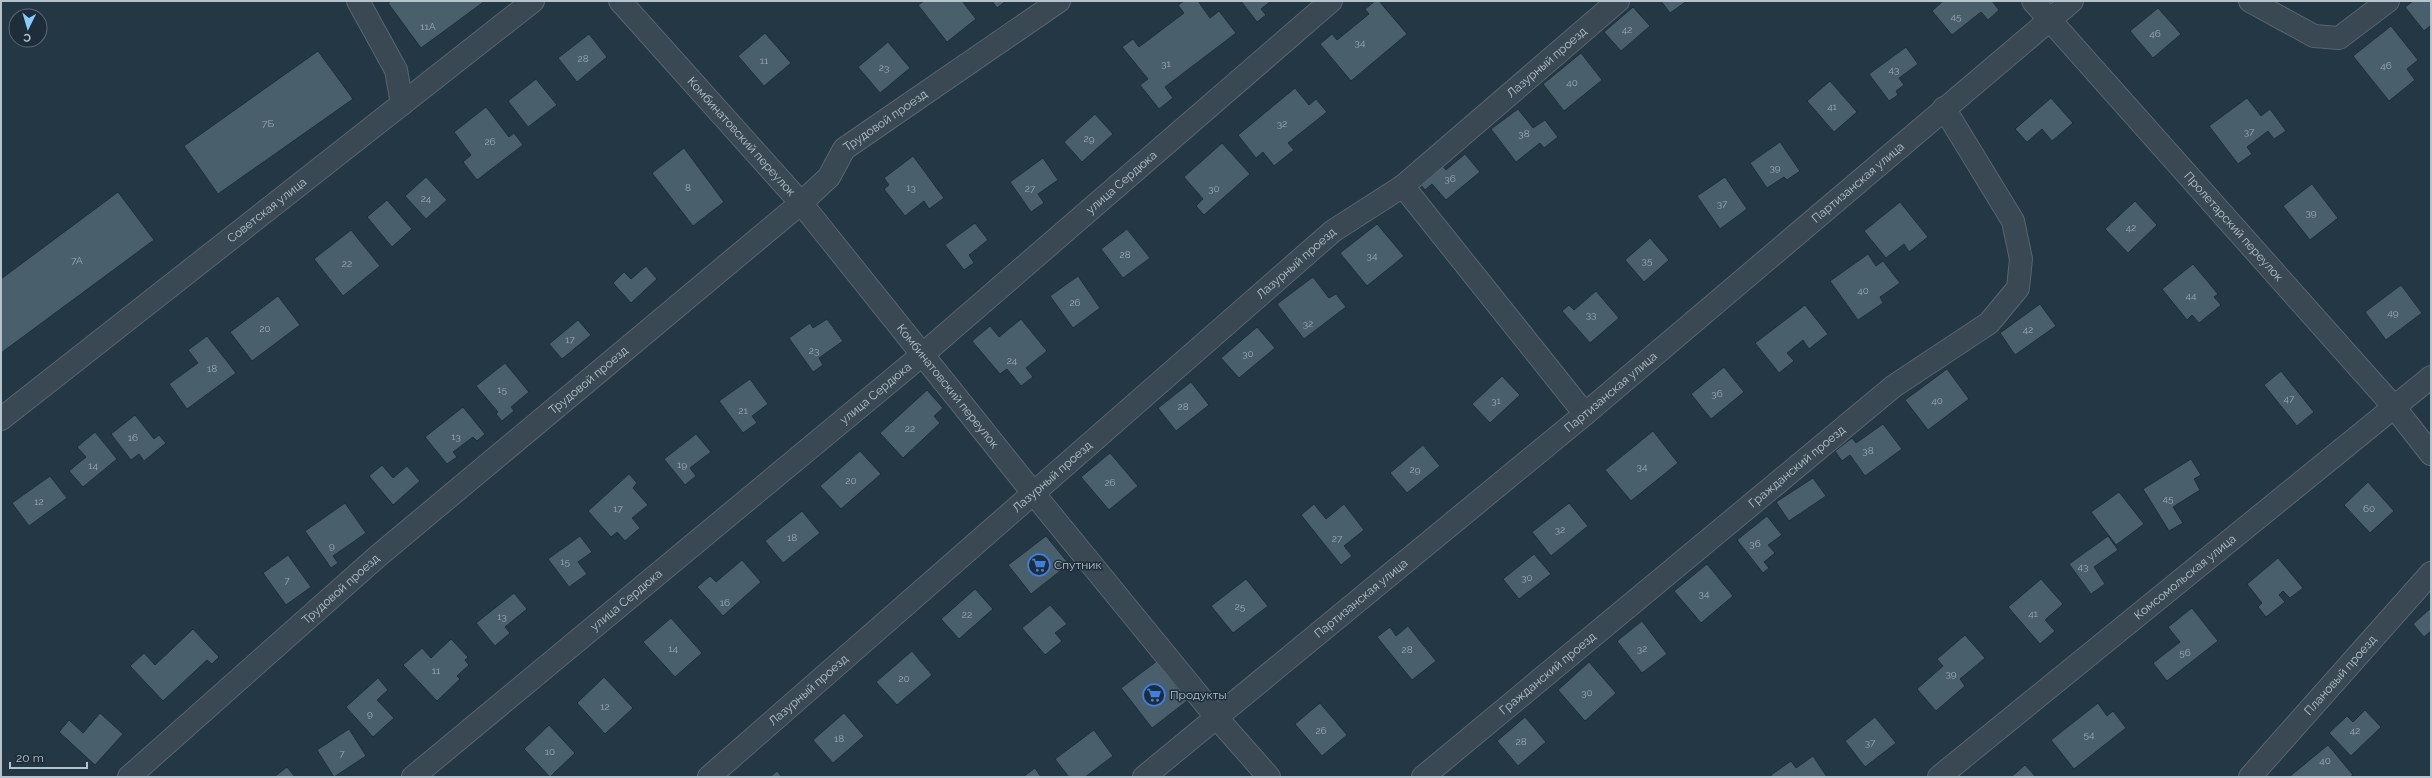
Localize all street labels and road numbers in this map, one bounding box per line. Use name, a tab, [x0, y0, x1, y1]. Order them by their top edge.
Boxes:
street label: Лазурный проезд	[1504, 24, 1590, 101]
street label: Комбинатовский переулок	[685, 74, 798, 199]
street label: Трудовой проезд	[841, 87, 930, 154]
street label: Партизанская улица	[1809, 139, 1907, 226]
street label: улица Сердюка	[1083, 148, 1160, 217]
street label: Пролетарский переулок	[2181, 169, 2286, 284]
street label: Советская улица	[224, 175, 309, 246]
street label: Лазурный проезд	[1253, 225, 1339, 302]
street label: Комбинатовский переулок	[894, 321, 1002, 451]
street label: Трудовой проезд	[546, 343, 631, 417]
street label: Партизанская улица	[1562, 349, 1660, 435]
street label: улица Сердюка	[837, 360, 914, 427]
street label: Гражданский проезд	[1746, 422, 1848, 511]
street label: Лазурный проезд	[1010, 438, 1095, 515]
street label: Комсомольская улица	[2131, 532, 2239, 623]
street label: Трудовой проезд	[299, 551, 382, 627]
street label: Партизанская улица	[1311, 556, 1410, 641]
street label: улица Сердюка	[588, 566, 665, 634]
street label: Гражданский проезд	[1497, 629, 1599, 718]
street label: Плановый проезд	[2301, 633, 2379, 718]
street label: Лазурный проезд	[766, 652, 851, 729]

